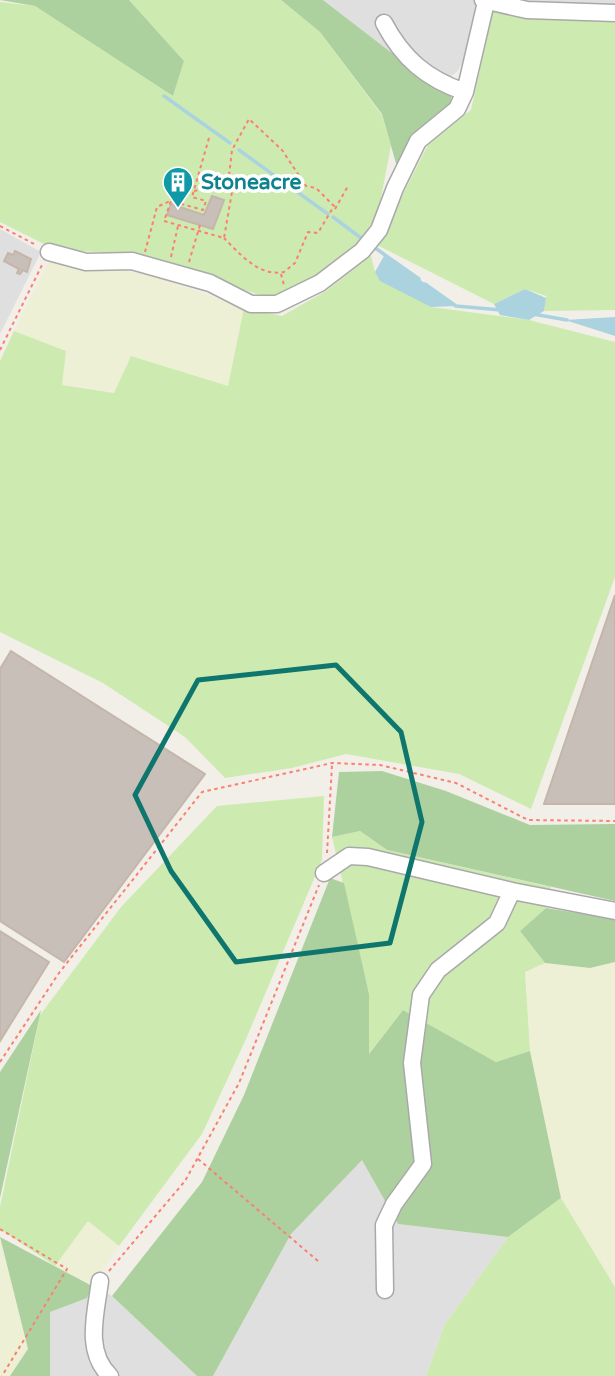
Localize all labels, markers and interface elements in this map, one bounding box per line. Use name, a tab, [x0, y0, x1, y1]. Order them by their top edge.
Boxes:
building icon: Stoneacre	[161, 165, 195, 209]
place label: Stoneacre	[201, 170, 302, 195]

